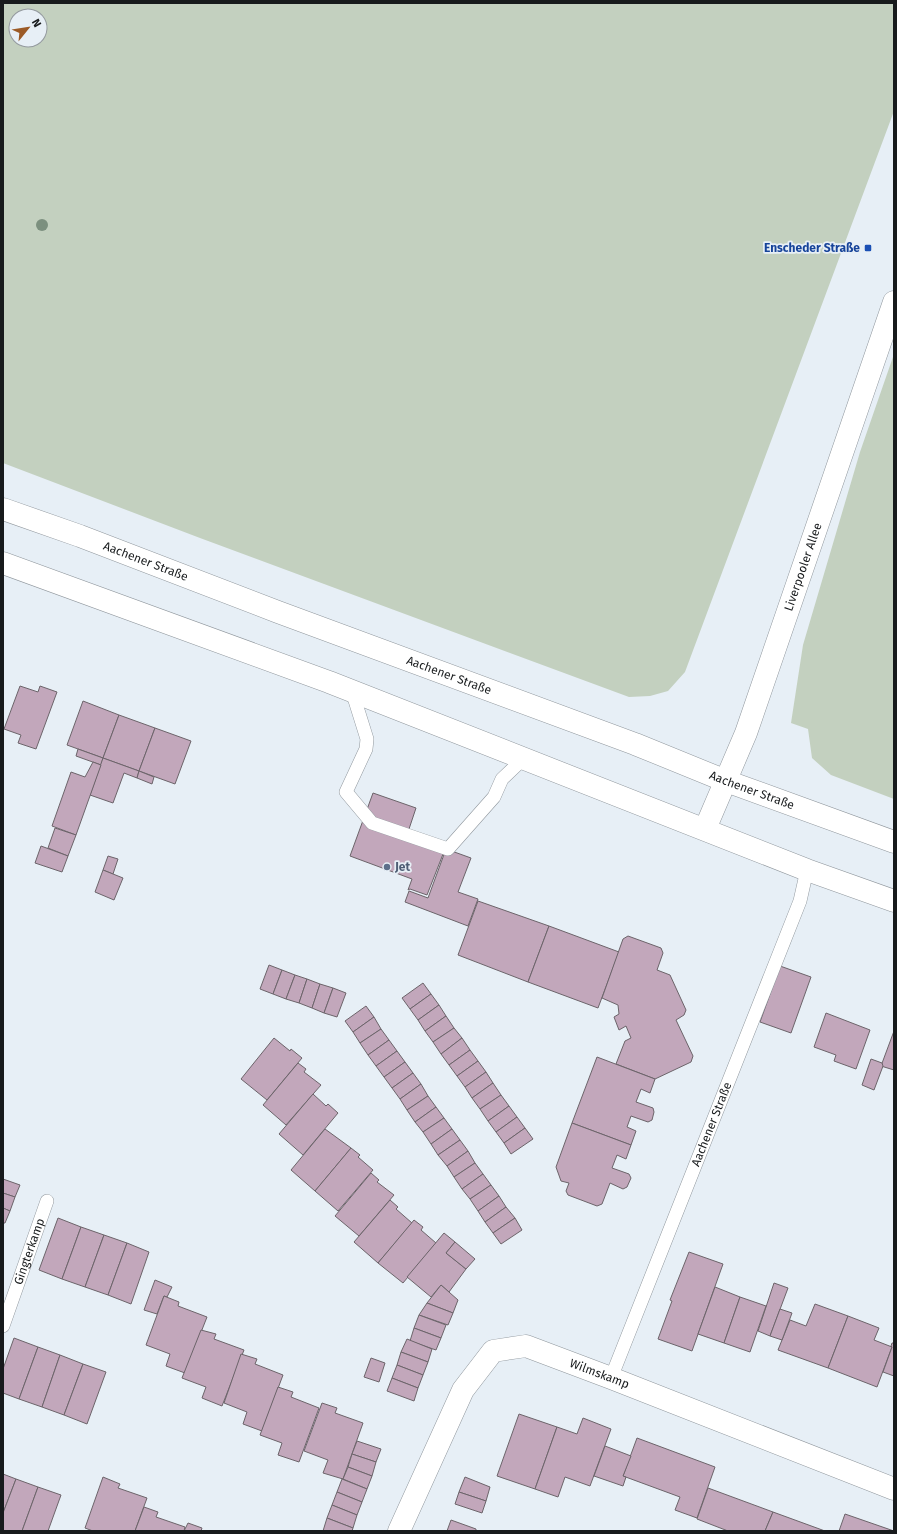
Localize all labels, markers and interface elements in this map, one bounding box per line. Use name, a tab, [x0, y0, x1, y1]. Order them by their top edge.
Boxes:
north arrow	[8, 8, 48, 48]
text: N	[29, 17, 44, 30]
place label: Enscheder Straße	[764, 241, 860, 255]
marker: Enscheder Straße	[863, 243, 873, 253]
street label: Liverpooler Allee	[781, 521, 825, 613]
street label: Aachener Straße	[101, 539, 190, 584]
street label: Aachener Straße	[405, 653, 493, 697]
street label: Aachener Straße	[707, 768, 796, 812]
place label: Jet	[394, 860, 410, 874]
marker: Jet	[382, 862, 392, 872]
street label: Aachener Straße	[689, 1080, 735, 1168]
street label: Gingterkamp	[11, 1216, 47, 1287]
street label: Wilmskamp	[568, 1356, 631, 1391]

